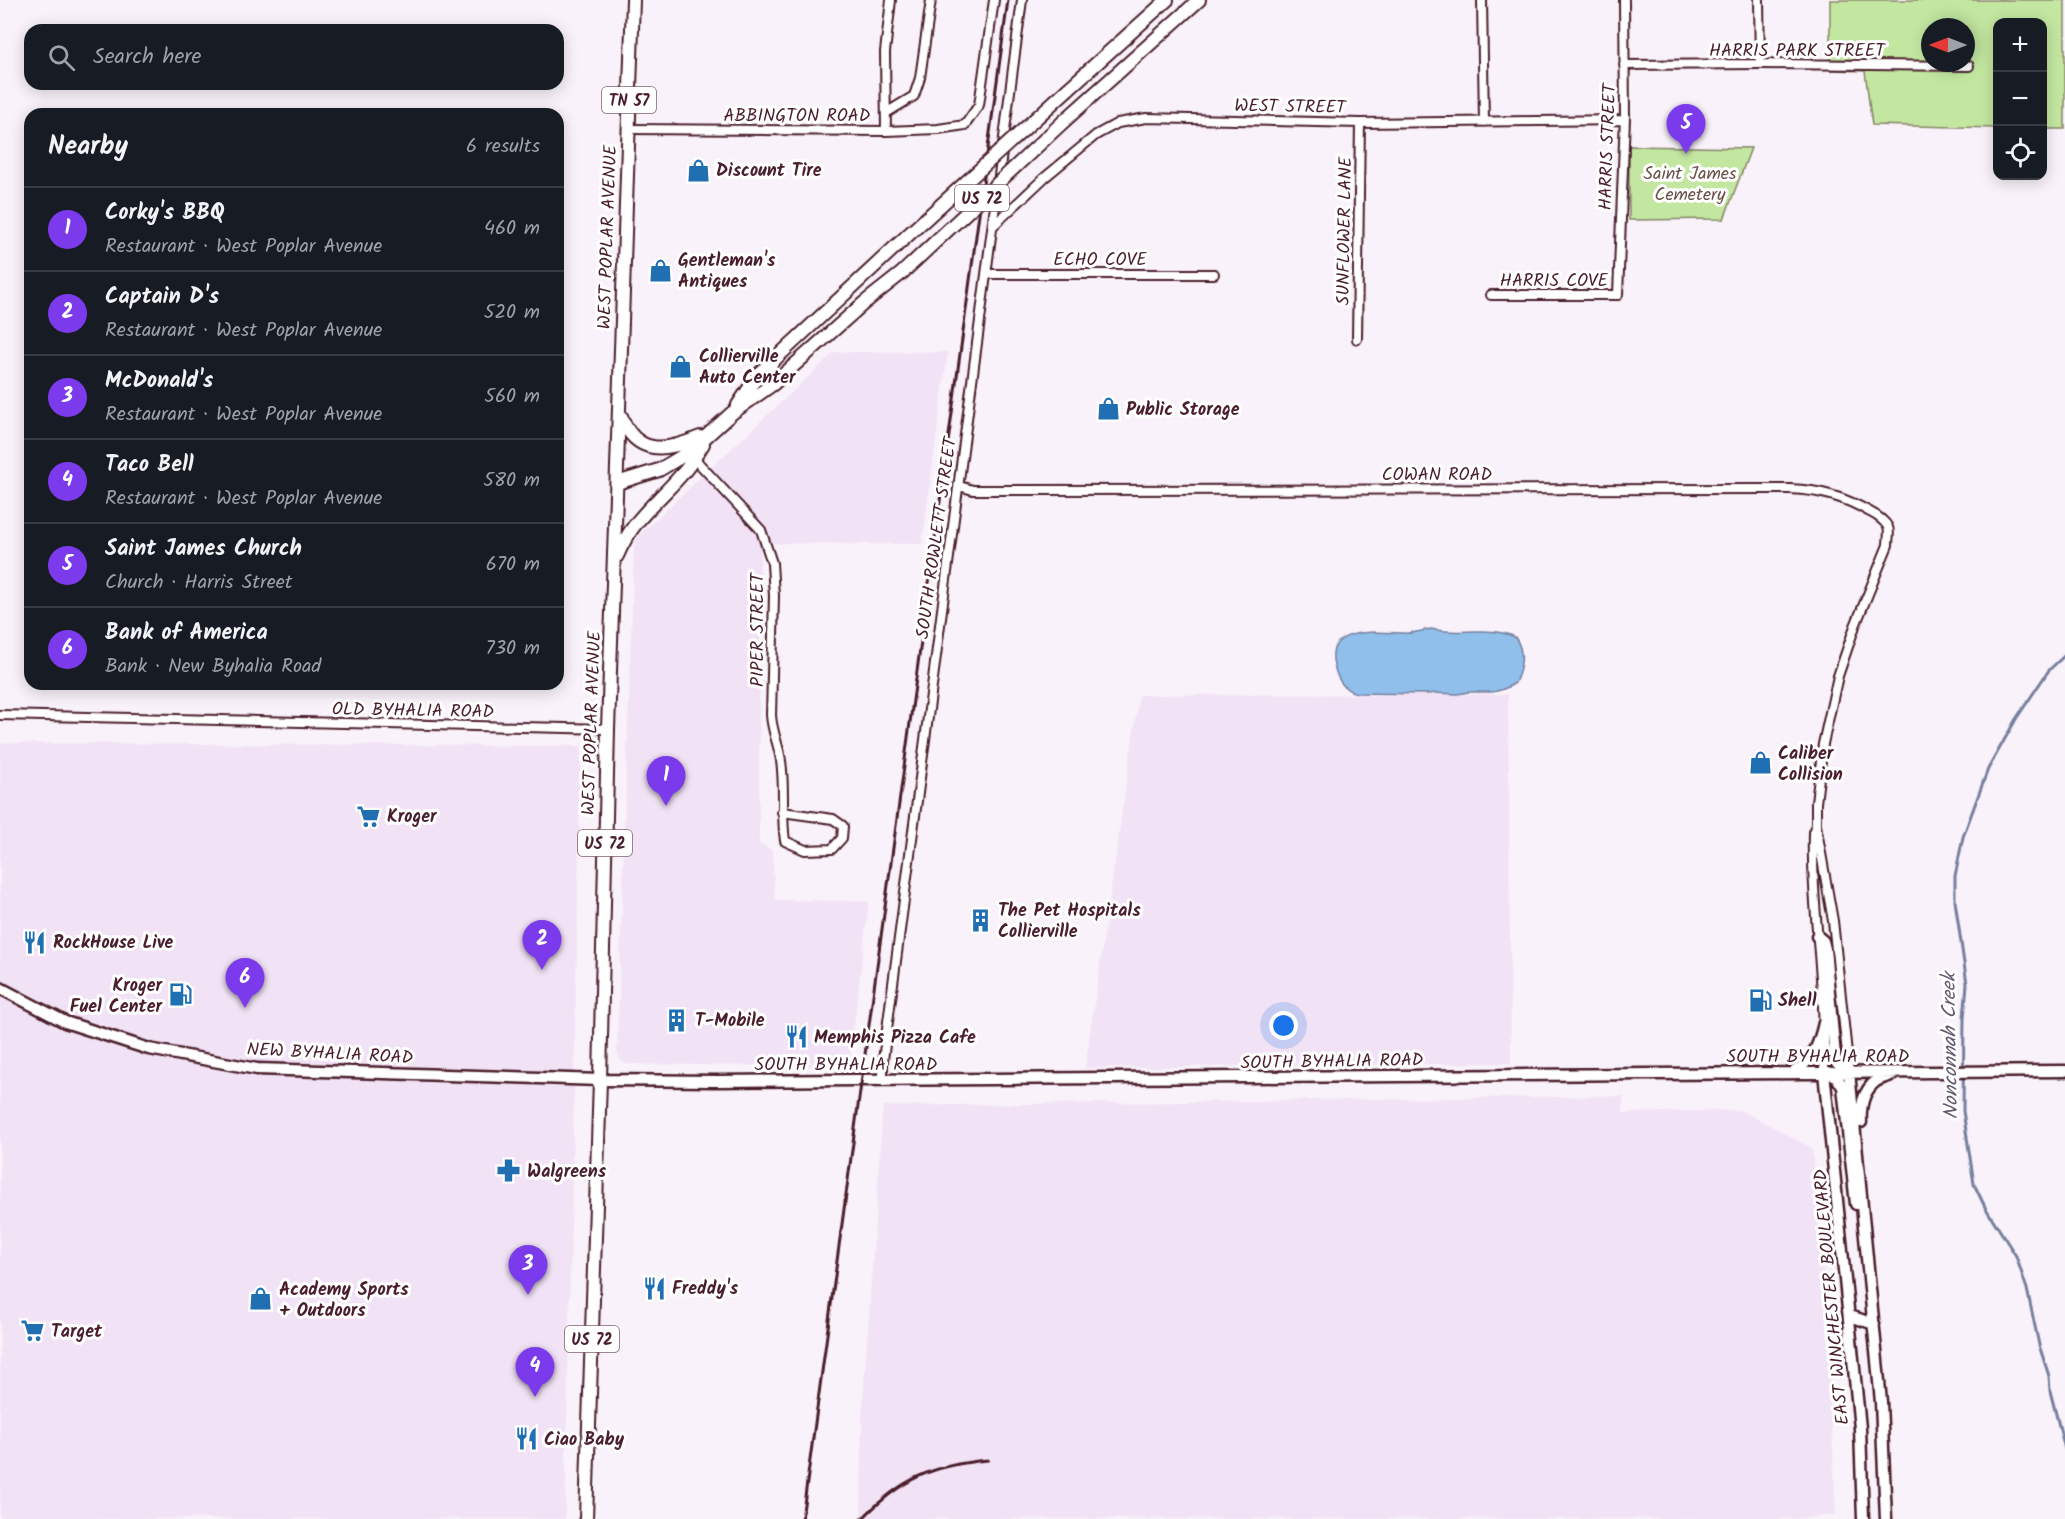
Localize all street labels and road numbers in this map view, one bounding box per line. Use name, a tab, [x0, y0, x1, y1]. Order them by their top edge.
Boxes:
street label: HARRIS PARK STREET	[1709, 37, 1886, 66]
street label: HARRIS STREET	[1592, 82, 1625, 211]
road number: TN 57	[602, 87, 656, 113]
street label: WEST STREET	[1234, 92, 1347, 123]
street label: ABBINGTON ROAD	[724, 102, 871, 131]
street label: WEST POPLAR AVENUE	[591, 144, 626, 330]
street label: SUNFLOWER LANE	[1330, 156, 1361, 306]
road number: US 72	[955, 185, 1009, 211]
street label: ECHO COVE	[1053, 246, 1147, 275]
street label: HARRIS COVE	[1500, 267, 1609, 296]
street label: SOUTH ROWLETT STREET	[909, 434, 966, 641]
street label: COWAN ROAD	[1382, 461, 1493, 490]
street label: PIPER STREET	[744, 572, 773, 687]
street label: WEST POPLAR AVENUE	[575, 630, 610, 816]
street label: OLD BYHALIA ROAD	[332, 696, 495, 727]
road number: US 72	[578, 830, 632, 856]
street label: NEW BYHALIA ROAD	[246, 1036, 414, 1073]
street label: SOUTH BYHALIA ROAD	[1727, 1043, 1910, 1072]
street label: SOUTH BYHALIA ROAD	[1240, 1046, 1424, 1079]
street label: SOUTH BYHALIA ROAD	[755, 1051, 938, 1080]
street label: EAST WINCHESTER BOULEVARD	[1807, 1167, 1858, 1426]
road number: US 72	[565, 1326, 619, 1352]

